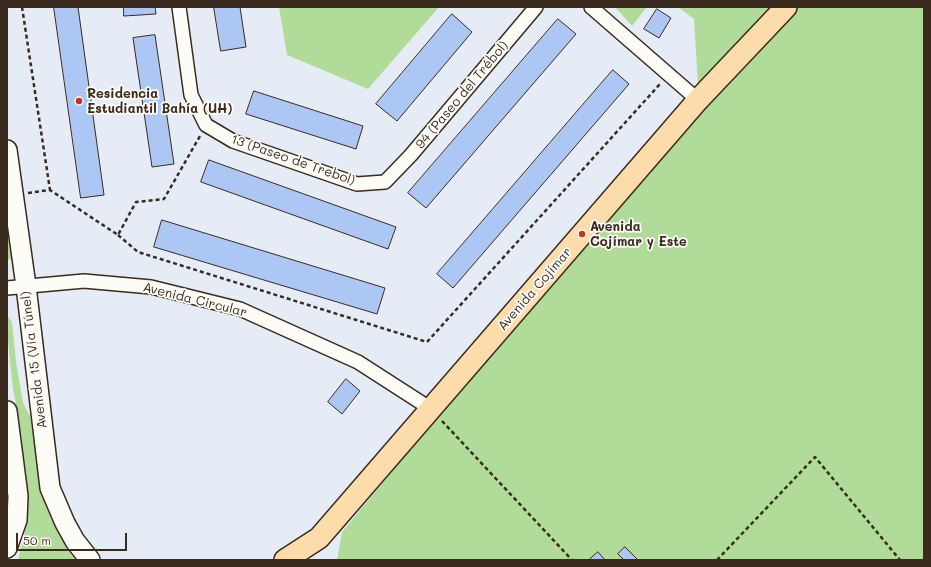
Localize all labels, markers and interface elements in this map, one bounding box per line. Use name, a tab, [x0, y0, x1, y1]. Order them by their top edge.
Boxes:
street label: 94 (Paseo del Trébol)	[413, 38, 511, 152]
place label: Residencia Estudiantil Bahía (UH)	[87, 86, 232, 117]
marker: Residencia Estudiantil Bahía (UH)	[74, 96, 84, 106]
street label: 13 (Paseo de Trebol)	[229, 131, 357, 189]
place label: Avenida Cojímar y Este	[590, 219, 687, 250]
marker: Avenida Cojímar y Este	[577, 229, 587, 239]
street label: Avenida Cojímar	[495, 244, 575, 334]
street label: Avenida Circular	[141, 280, 249, 320]
street label: Avenida 15 (Vía Túnel)	[18, 290, 50, 430]
scale bar	[18, 525, 129, 551]
text: 50 m	[23, 532, 51, 548]

